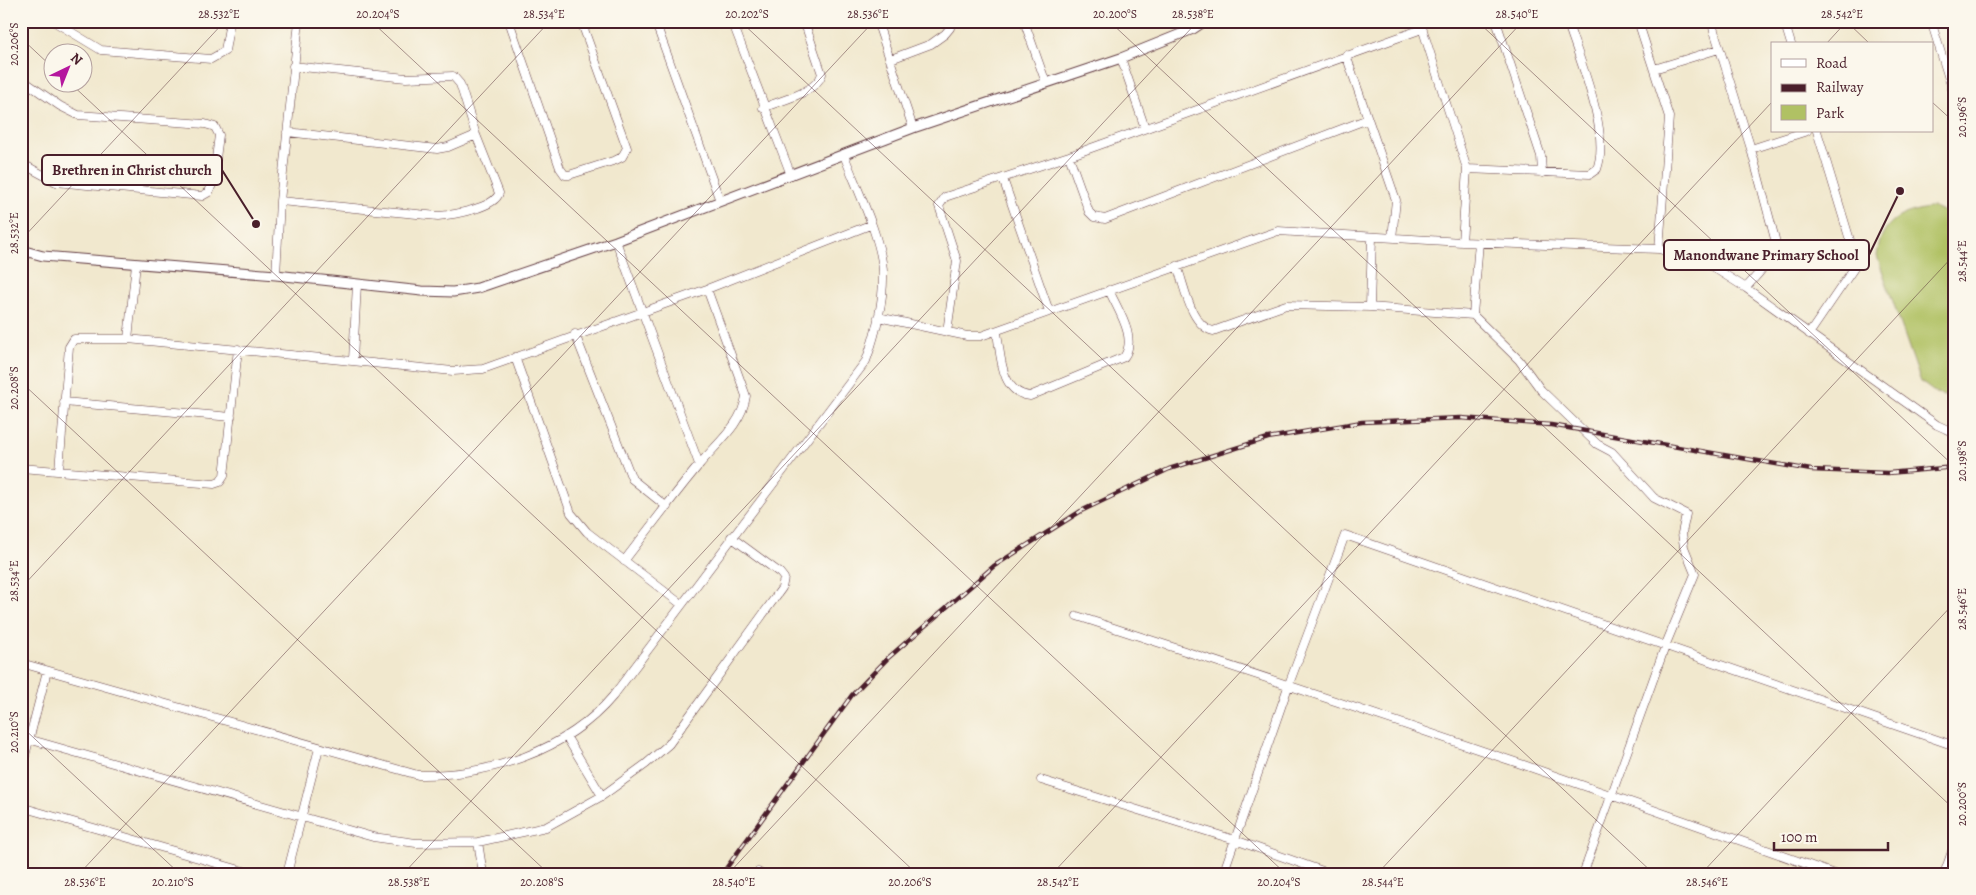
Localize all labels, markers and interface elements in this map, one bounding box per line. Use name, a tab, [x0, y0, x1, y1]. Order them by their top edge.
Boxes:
text: 28.532°E	[198, 6, 240, 22]
text: 20.204°S	[356, 6, 400, 22]
text: 28.534°E	[523, 6, 565, 22]
text: 20.202°S	[725, 6, 769, 22]
text: 28.536°E	[847, 6, 889, 22]
text: 20.200°S	[1093, 6, 1137, 22]
text: 28.538°E	[1172, 6, 1214, 22]
text: 28.540°E	[1496, 6, 1538, 22]
text: 28.542°E	[1821, 6, 1863, 22]
text: 20.206°S	[6, 22, 22, 66]
north arrow	[42, 42, 92, 92]
legend	[1771, 42, 1934, 132]
text: N	[66, 48, 87, 69]
text: Road	[1816, 53, 1848, 73]
text: Railway	[1816, 77, 1864, 97]
text: 20.196°S	[1954, 97, 1970, 137]
text: Park	[1816, 103, 1845, 123]
callout: Brethren in Christ church	[42, 155, 222, 185]
text: Brethren in Christ church	[52, 160, 212, 180]
text: 28.532°E	[6, 212, 22, 254]
callout: Manondwane Primary School	[1664, 240, 1869, 270]
text: 28.544°E	[1954, 240, 1970, 282]
text: Manondwane Primary School	[1673, 245, 1859, 265]
text: 20.208°S	[6, 366, 22, 410]
text: 20.198°S	[1954, 440, 1970, 482]
text: 28.534°E	[6, 560, 22, 602]
text: 28.546°E	[1954, 588, 1970, 630]
text: 20.210°S	[6, 711, 22, 753]
text: 20.200°S	[1954, 782, 1970, 826]
scale bar	[1774, 820, 1887, 852]
text: 100 m	[1781, 827, 1818, 847]
text: 28.536°E	[64, 874, 106, 890]
text: 20.210°S	[152, 874, 194, 890]
text: 28.538°E	[388, 874, 430, 890]
text: 20.208°S	[520, 874, 564, 890]
text: 28.540°E	[713, 874, 755, 890]
text: 20.206°S	[888, 874, 932, 890]
text: 28.542°E	[1037, 874, 1079, 890]
text: 20.204°S	[1257, 874, 1301, 890]
text: 28.544°E	[1362, 874, 1404, 890]
text: 28.546°E	[1686, 874, 1728, 890]

